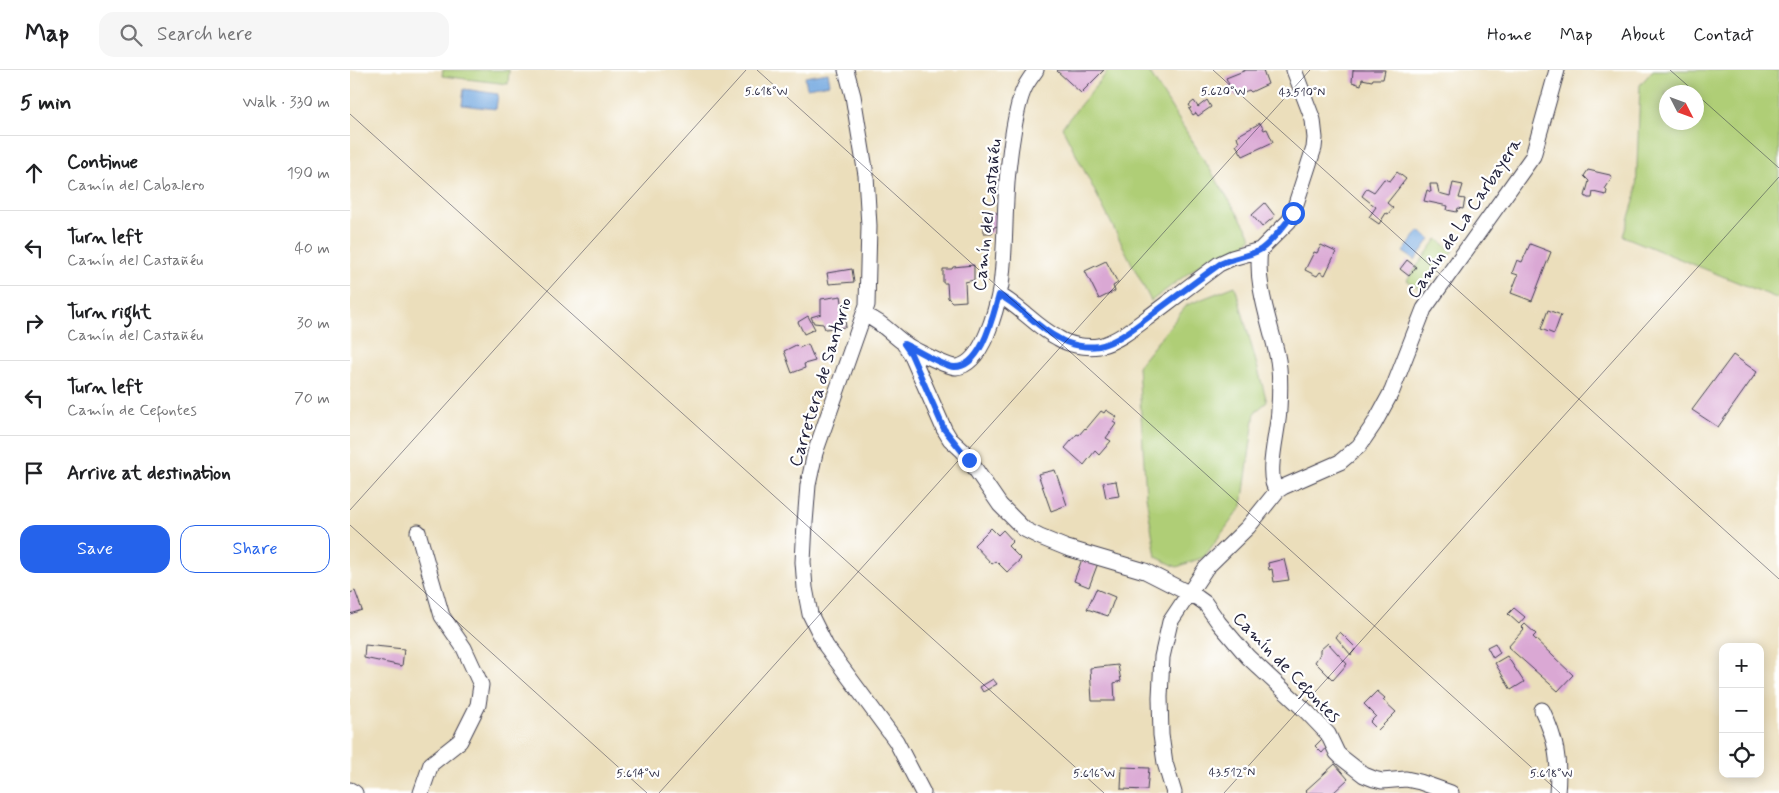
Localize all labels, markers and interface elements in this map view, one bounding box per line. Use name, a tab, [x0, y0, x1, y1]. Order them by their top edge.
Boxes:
search box	[99, 12, 449, 57]
text: Map	[25, 19, 69, 50]
icon: search	[117, 21, 145, 49]
text: Search here	[157, 22, 253, 47]
text: Home	[1487, 23, 1532, 47]
text: Map	[1560, 23, 1593, 47]
text: About	[1621, 23, 1665, 47]
text: Contact	[1693, 23, 1754, 47]
text: 5.618°W	[745, 84, 787, 100]
text: 5.620°W	[1201, 84, 1245, 100]
text: 43.510°N	[1279, 85, 1325, 101]
north arrow	[1659, 85, 1704, 130]
text: 5 min	[20, 89, 72, 117]
text: Walk · 330 m	[242, 92, 330, 113]
street label: Camín de La Carbayera	[1402, 133, 1528, 304]
street label: Camín del Castañéu	[968, 138, 1008, 293]
text: Continue	[67, 150, 138, 175]
icon: ahead	[20, 159, 48, 187]
text: 190 m	[287, 163, 330, 184]
text: Camín del Cabalero	[67, 175, 205, 196]
route start	[1282, 202, 1305, 225]
text: Turn left	[67, 225, 143, 250]
icon: left	[20, 234, 48, 262]
text: 40 m	[294, 238, 330, 259]
text: Camín del Castañéu	[67, 250, 203, 271]
street label: Carretera de Santurio	[784, 295, 858, 470]
text: Turn right	[67, 300, 151, 325]
icon: right	[20, 309, 48, 337]
text: 30 m	[297, 313, 330, 334]
text: Camín del Castañéu	[67, 325, 203, 346]
text: Turn left	[67, 375, 143, 400]
icon: left	[20, 384, 48, 412]
text: 70 m	[294, 388, 330, 409]
text: Camín de Cefontes	[67, 400, 197, 421]
route end	[958, 449, 981, 472]
icon: arrive	[20, 459, 48, 487]
text: Arrive at destination	[67, 461, 231, 486]
button: Save	[20, 525, 170, 573]
button: Share	[180, 525, 330, 573]
street label: Camín de Cefontes	[1225, 607, 1346, 730]
map controls	[1719, 643, 1764, 778]
button: +	[1719, 643, 1764, 688]
button: −	[1719, 688, 1764, 733]
button: locate	[1719, 733, 1764, 778]
text: 43.512°N	[1209, 765, 1255, 781]
text: 5.614°W	[616, 766, 660, 782]
text: 5.616°W	[1073, 766, 1115, 782]
text: 5.618°W	[1530, 766, 1572, 782]

